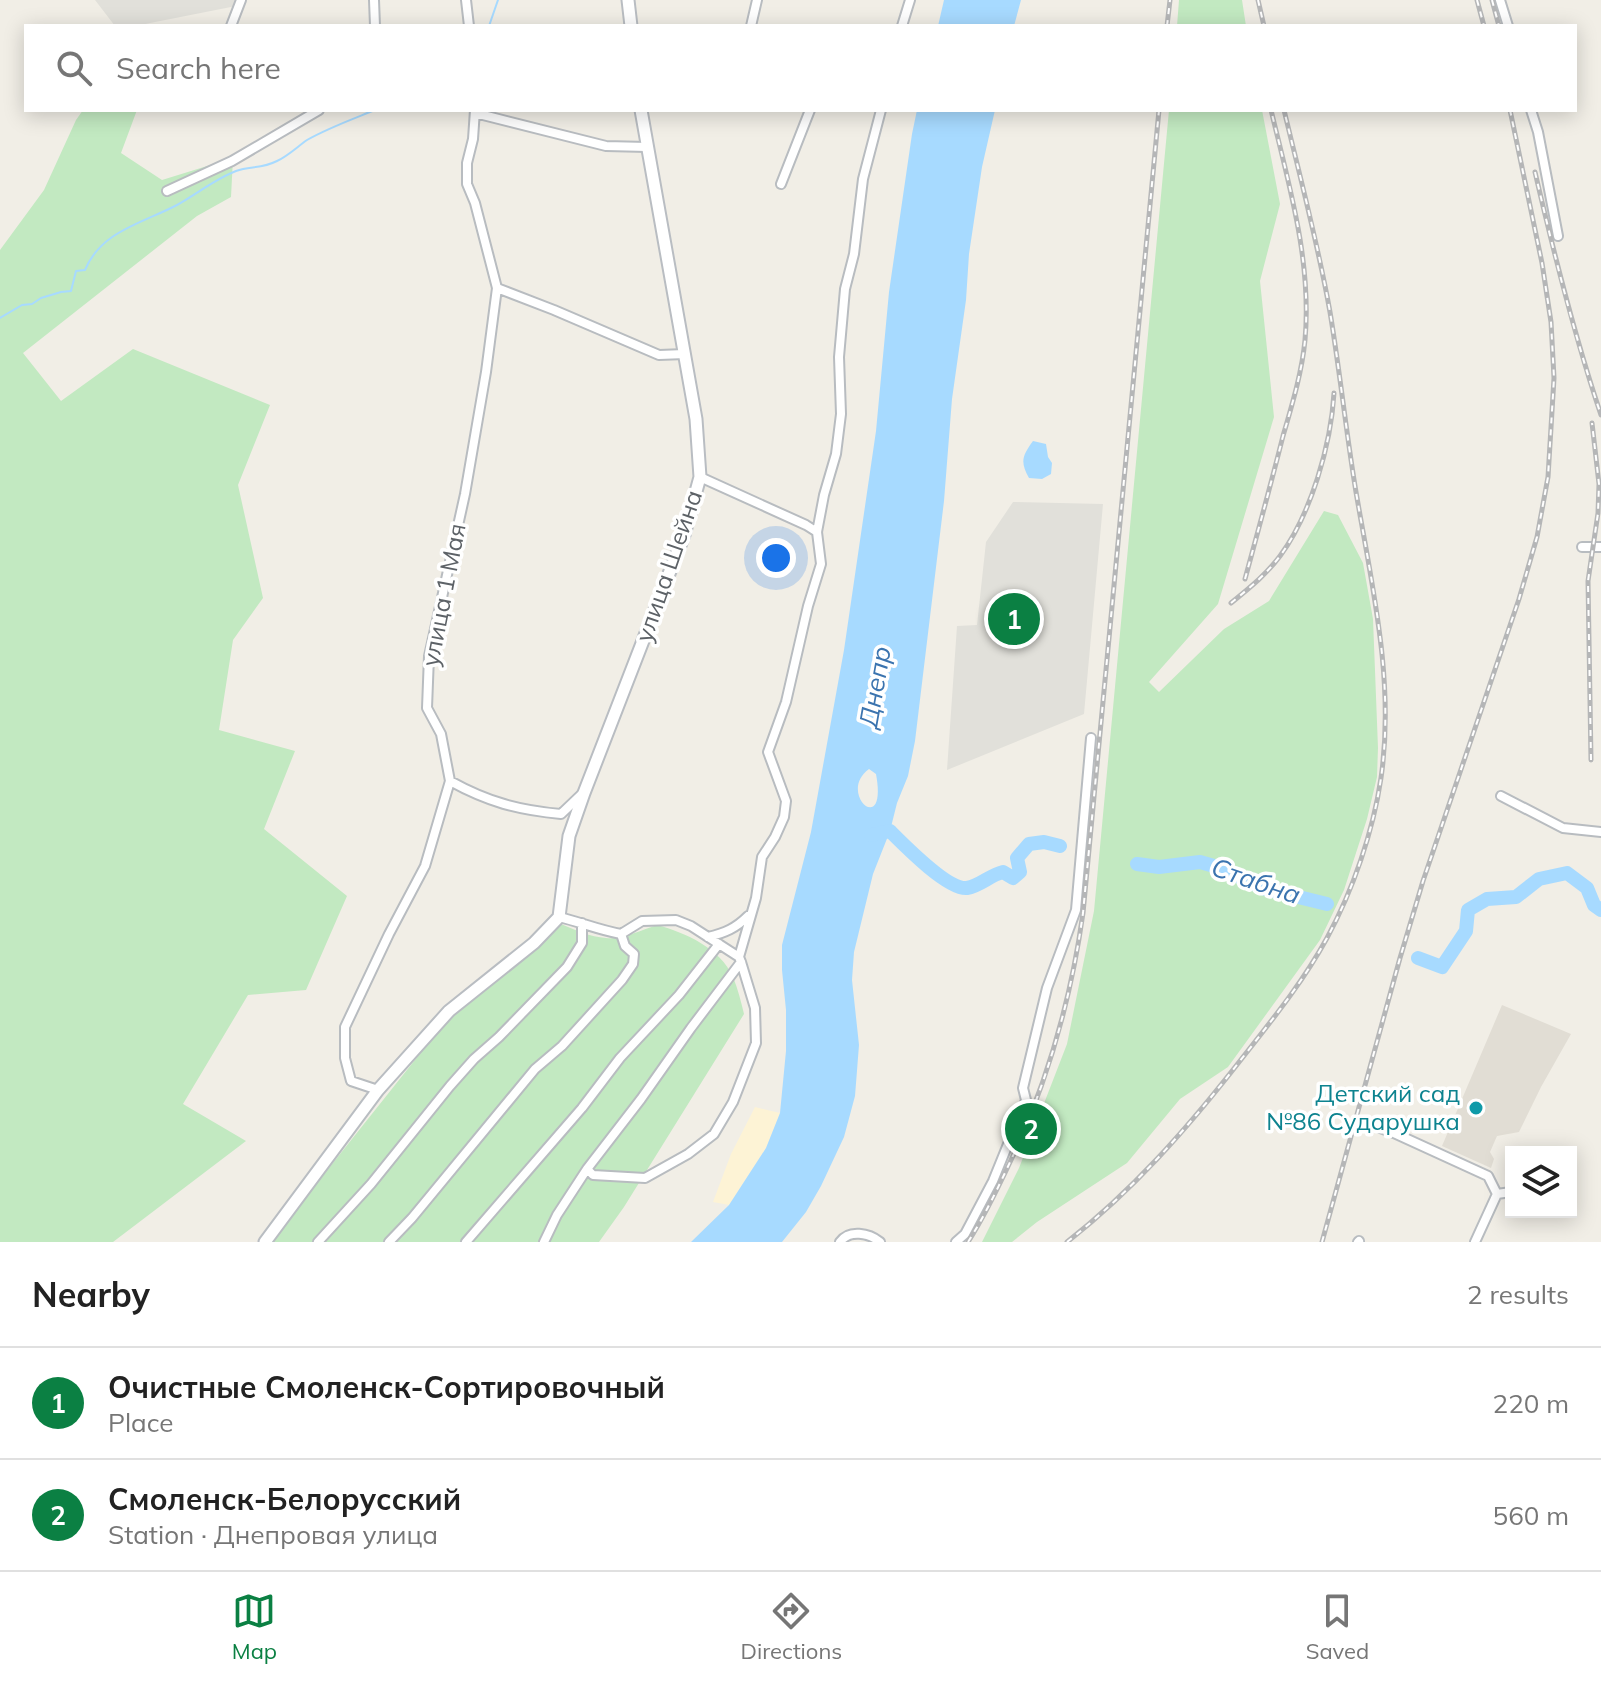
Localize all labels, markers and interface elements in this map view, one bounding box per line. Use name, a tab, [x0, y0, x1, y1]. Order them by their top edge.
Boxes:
search box	[24, 24, 1577, 112]
icon: search	[52, 46, 96, 90]
text: Search here	[116, 49, 281, 87]
street label: улица Шейна	[628, 486, 708, 646]
street label: улица 1 Мая	[414, 521, 472, 669]
your location	[756, 538, 796, 578]
pin: 1	[988, 589, 1040, 649]
water label: Днепр	[851, 644, 898, 732]
water label: Стабна	[1207, 850, 1305, 911]
place label: Детский сад №86 Сударушка	[1266, 1078, 1460, 1136]
pin: 2	[1005, 1099, 1057, 1159]
marker: Детский сад №86 Сударушка	[1467, 1099, 1485, 1117]
map controls	[1505, 1146, 1577, 1218]
button: layers	[1505, 1146, 1577, 1218]
text: Nearby	[32, 1273, 150, 1316]
text: 2 results	[1467, 1278, 1569, 1311]
text: Очистные Смоленск-Сортировочный	[108, 1368, 665, 1406]
text: 1	[50, 1387, 66, 1420]
text: 220 m	[1493, 1387, 1569, 1420]
text: Place	[108, 1406, 173, 1439]
text: Смоленск-Белорусский	[108, 1480, 461, 1518]
text: 2	[50, 1499, 66, 1532]
text: 560 m	[1493, 1499, 1569, 1532]
text: Station · Днепровая улица	[108, 1518, 438, 1551]
tab: Map	[232, 1589, 277, 1665]
tab: Directions	[741, 1589, 842, 1665]
tab: Saved	[1306, 1589, 1369, 1665]

